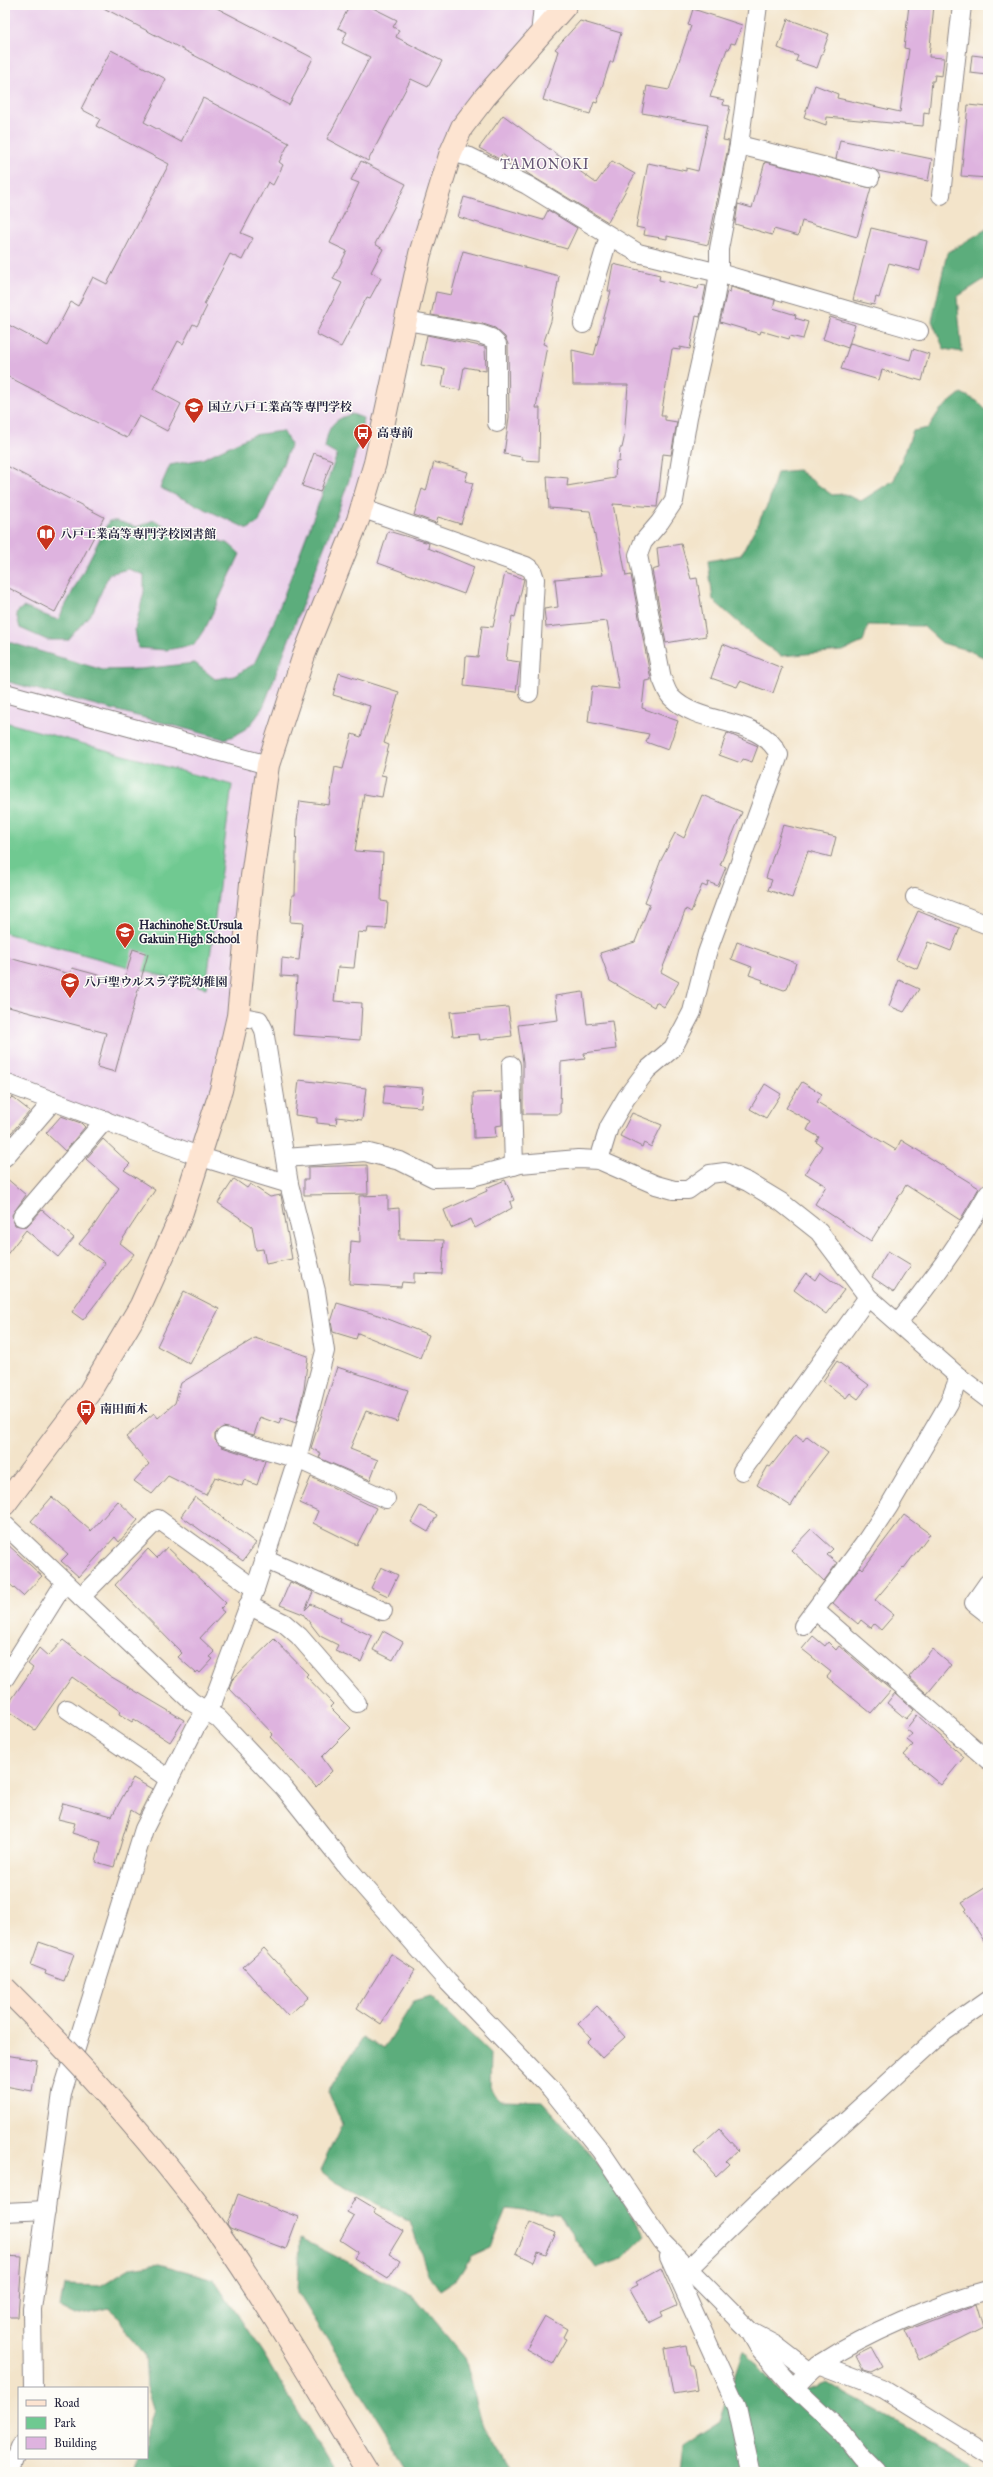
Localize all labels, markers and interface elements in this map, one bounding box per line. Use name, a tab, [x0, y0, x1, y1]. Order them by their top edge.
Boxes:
district label: TAMONOKI	[500, 156, 590, 173]
school or university icon: 国立八戸工業高等専門学校	[183, 396, 205, 424]
place label: 国立八戸工業高等専門学校	[208, 400, 352, 414]
bus stop icon: 高専前	[352, 422, 374, 450]
place label: 高専前	[377, 426, 413, 440]
library icon: 八戸工業高等専門学校図書館	[35, 523, 57, 551]
place label: 八戸工業高等専門学校図書館	[60, 527, 216, 541]
place label: Hachinohe St.Ursula Gakuin High School	[139, 918, 243, 947]
school or university icon: Hachinohe St.Ursula Gakuin High School	[114, 921, 136, 949]
school or university icon: 八戸聖ウルスラ学院幼稚園	[59, 971, 81, 999]
place label: 八戸聖ウルスラ学院幼稚園	[84, 975, 227, 989]
bus stop icon: 南田面木	[75, 1398, 97, 1426]
place label: 南田面木	[100, 1402, 148, 1416]
legend	[18, 2387, 148, 2459]
text: Road	[54, 2396, 80, 2410]
text: Park	[54, 2416, 76, 2430]
text: Building	[54, 2436, 97, 2451]

